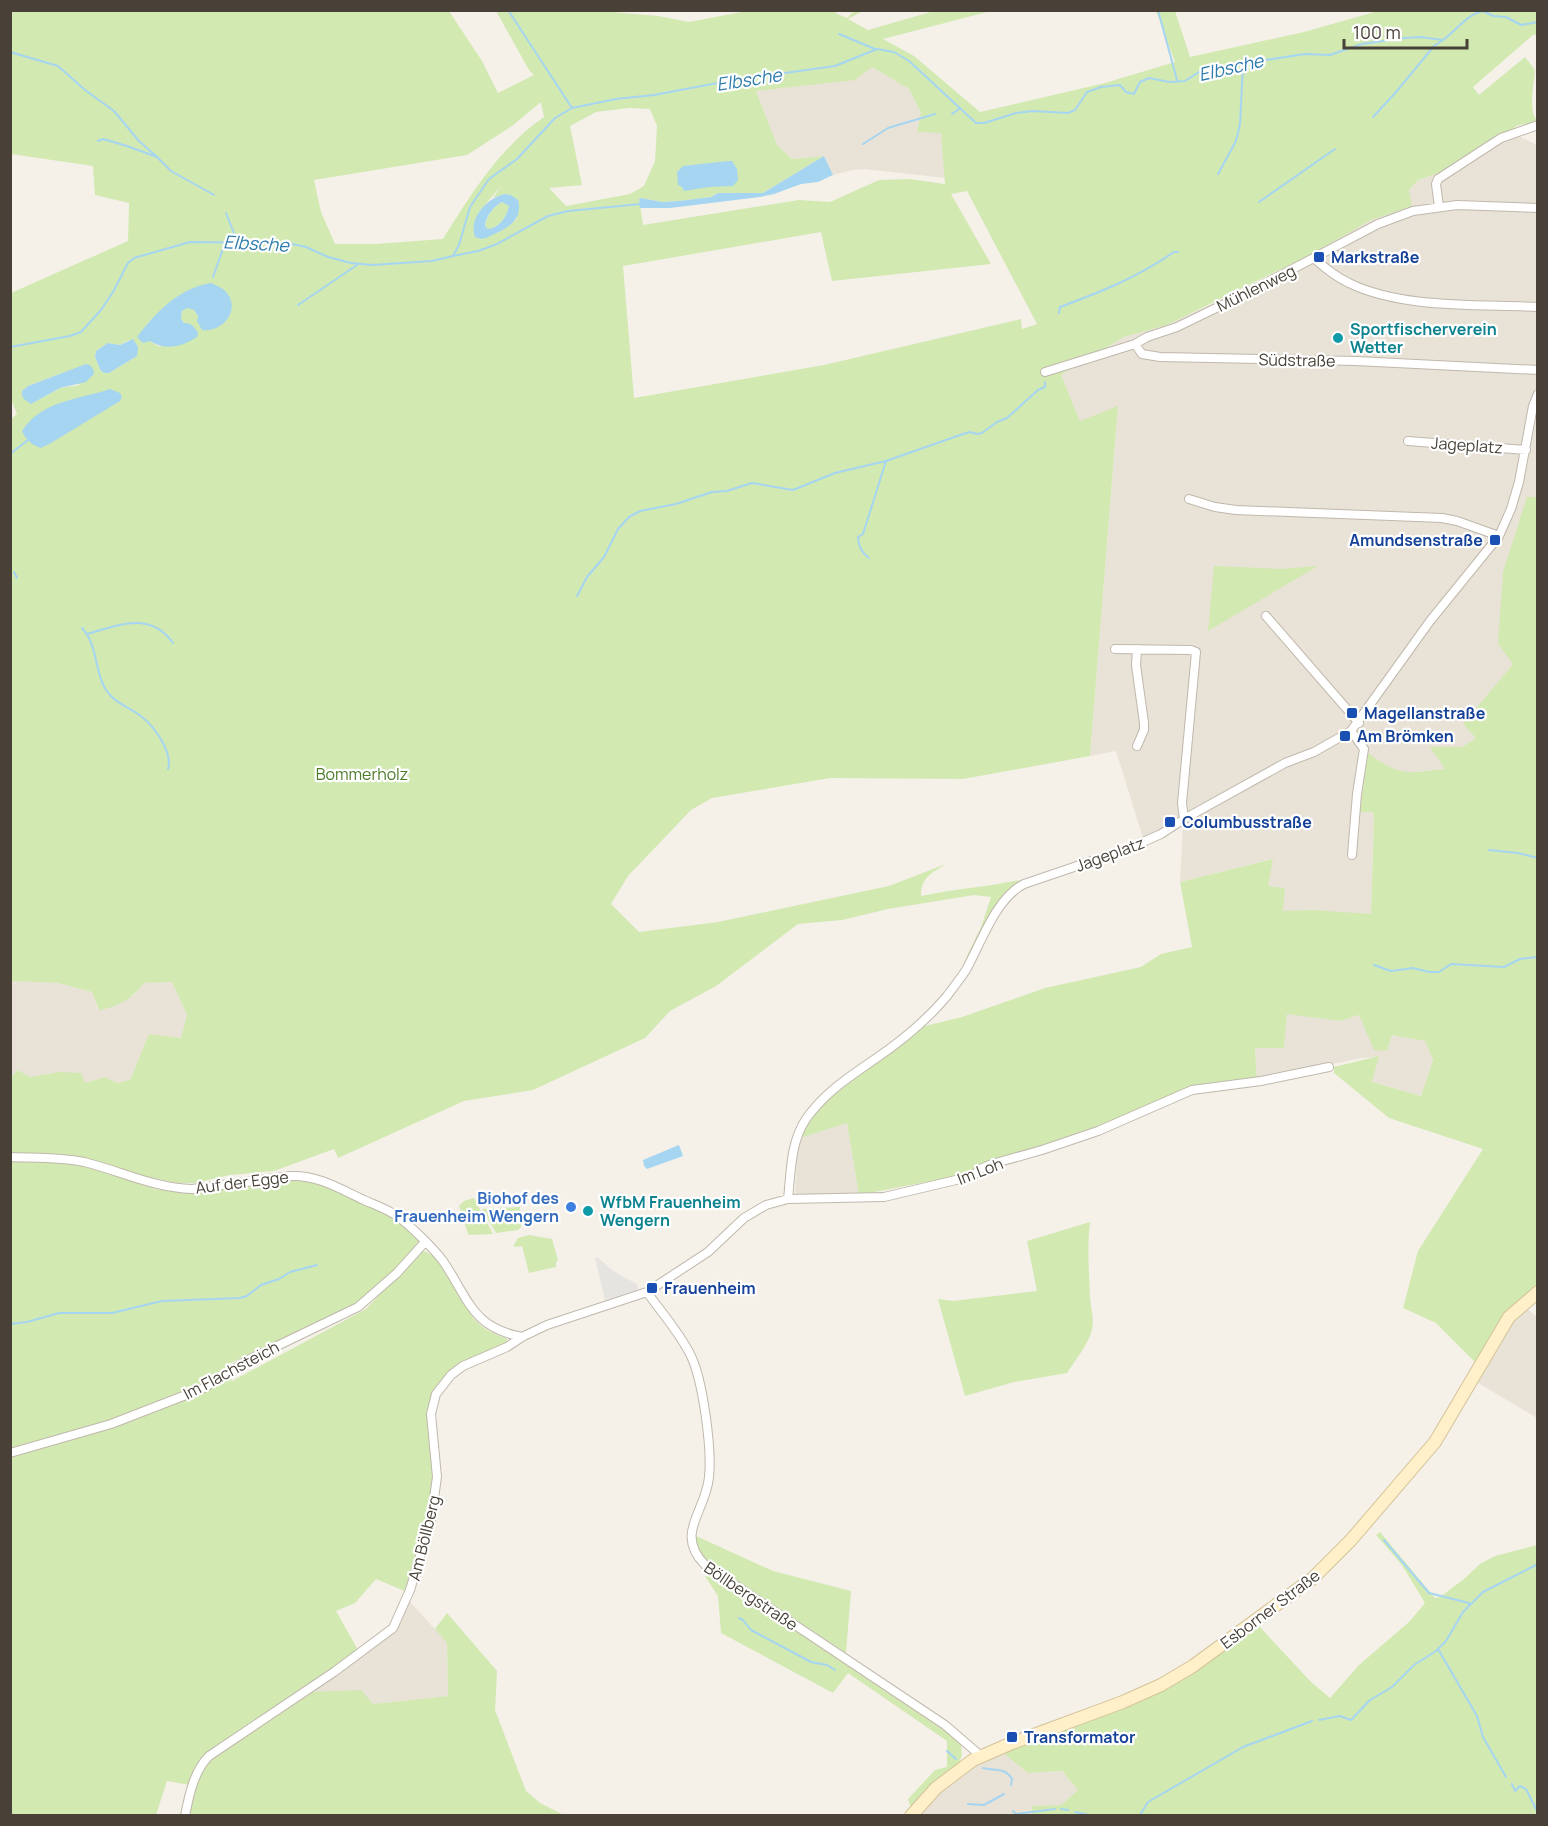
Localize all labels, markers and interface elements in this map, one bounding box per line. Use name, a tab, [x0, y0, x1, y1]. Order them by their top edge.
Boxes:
scale bar	[1344, 12, 1467, 50]
text: 100 m	[1353, 20, 1401, 44]
water label: Elbsche	[1196, 48, 1267, 86]
water label: Elbsche	[715, 62, 785, 96]
water label: Elbsche	[223, 229, 291, 257]
place label: Markstraße	[1331, 246, 1420, 268]
marker: Markstraße	[1312, 250, 1326, 264]
street label: Mühlenweg	[1213, 259, 1299, 317]
place label: Sportfischerverein Wetter	[1350, 318, 1497, 358]
marker: Sportfischerverein Wetter	[1331, 331, 1345, 345]
street label: Südstraße	[1258, 348, 1336, 372]
street label: Jageplatz	[1430, 432, 1504, 458]
place label: Amundsenstraße	[1349, 529, 1483, 551]
marker: Amundsenstraße	[1488, 533, 1502, 547]
place label: Magellanstraße	[1364, 702, 1486, 724]
marker: Magellanstraße	[1345, 706, 1359, 720]
place label: Am Brömken	[1357, 725, 1454, 747]
marker: Am Brömken	[1338, 729, 1352, 743]
park label: Bommerholz	[316, 763, 408, 785]
place label: Columbusstraße	[1182, 811, 1312, 833]
marker: Columbusstraße	[1163, 815, 1177, 829]
street label: Jageplatz	[1072, 831, 1148, 877]
street label: Im Loh	[954, 1152, 1006, 1190]
street label: Auf der Egge	[194, 1165, 290, 1199]
place label: Biohof des Frauenheim Wengern	[394, 1187, 559, 1227]
place label: WfbM Frauenheim Wengern	[600, 1191, 741, 1231]
marker: Biohof des Frauenheim Wengern	[564, 1200, 578, 1214]
marker: WfbM Frauenheim Wengern	[581, 1204, 595, 1218]
place label: Frauenheim	[664, 1277, 756, 1299]
marker: Frauenheim	[645, 1281, 659, 1295]
street label: Im Flachsteich	[179, 1336, 283, 1404]
street label: Am Böllberg	[403, 1493, 445, 1583]
street label: Böllbergstraße	[700, 1557, 802, 1635]
street label: Esborner Straße	[1216, 1564, 1324, 1654]
place label: Transformator	[1024, 1726, 1135, 1748]
marker: Transformator	[1005, 1730, 1019, 1744]

